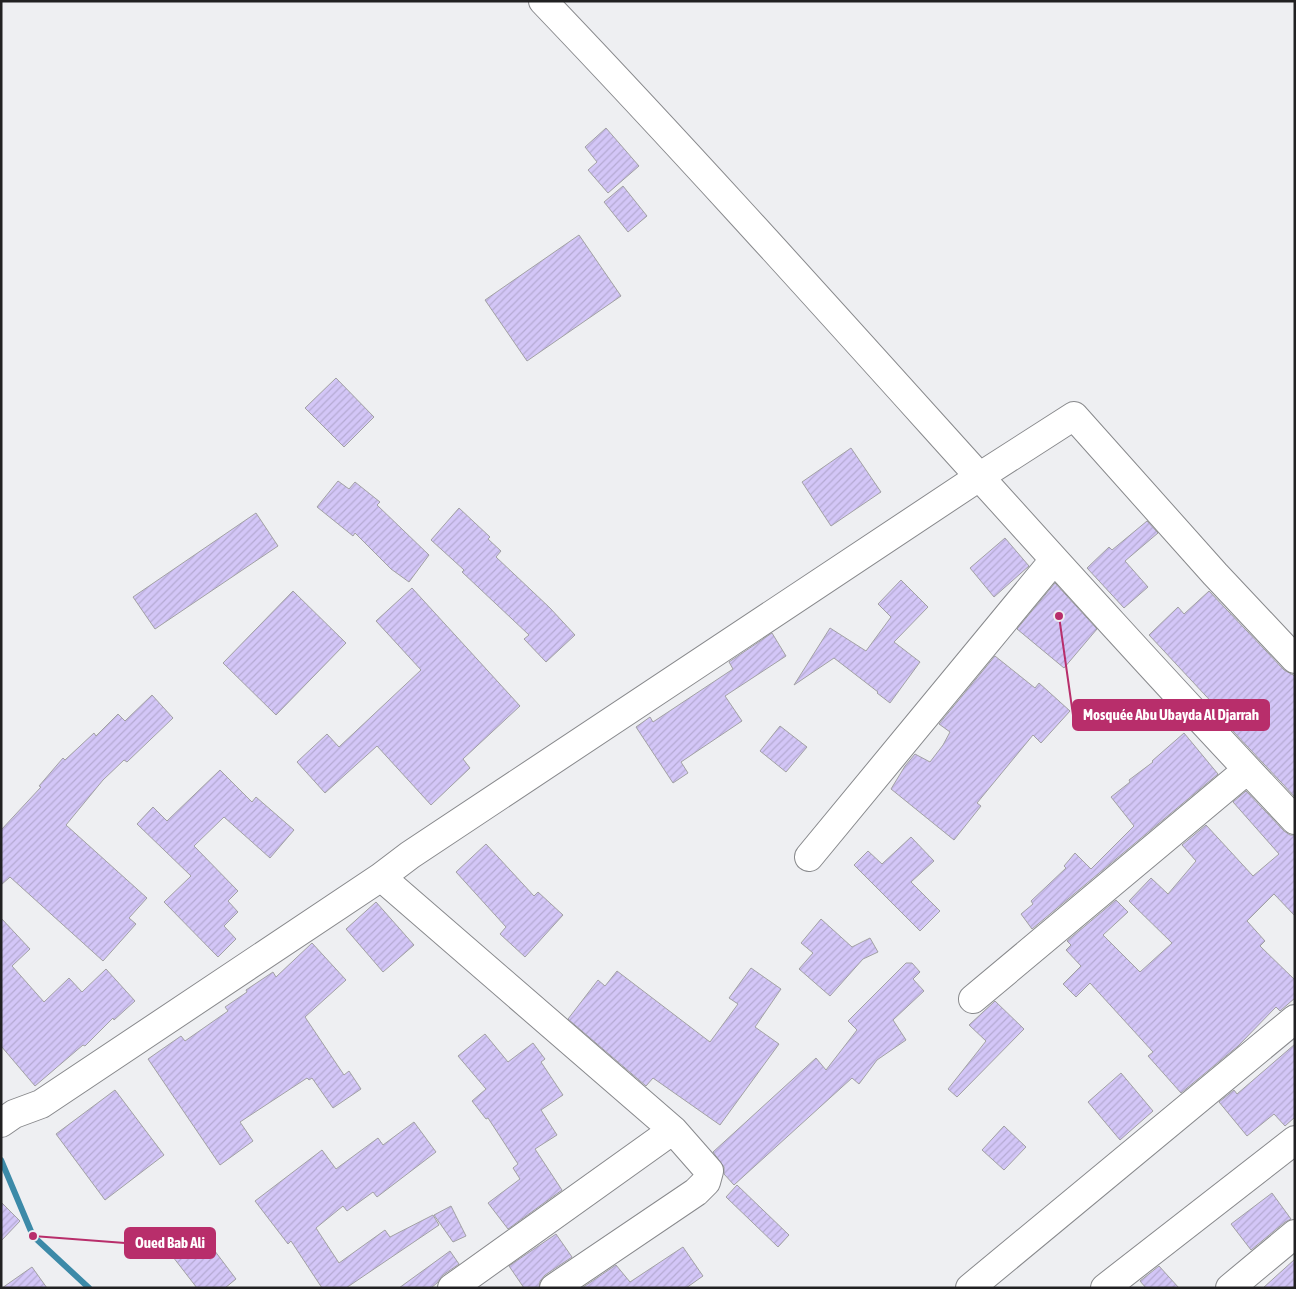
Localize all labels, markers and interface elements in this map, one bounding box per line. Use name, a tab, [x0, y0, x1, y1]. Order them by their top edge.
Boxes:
callout: Mosquée Abu Ubayda Al Djarrah	[1073, 700, 1269, 730]
text: Mosquée Abu Ubayda Al Djarrah	[1083, 706, 1259, 723]
callout: Oued Bab Ali	[125, 1228, 215, 1258]
text: Oued Bab Ali	[135, 1234, 205, 1251]

